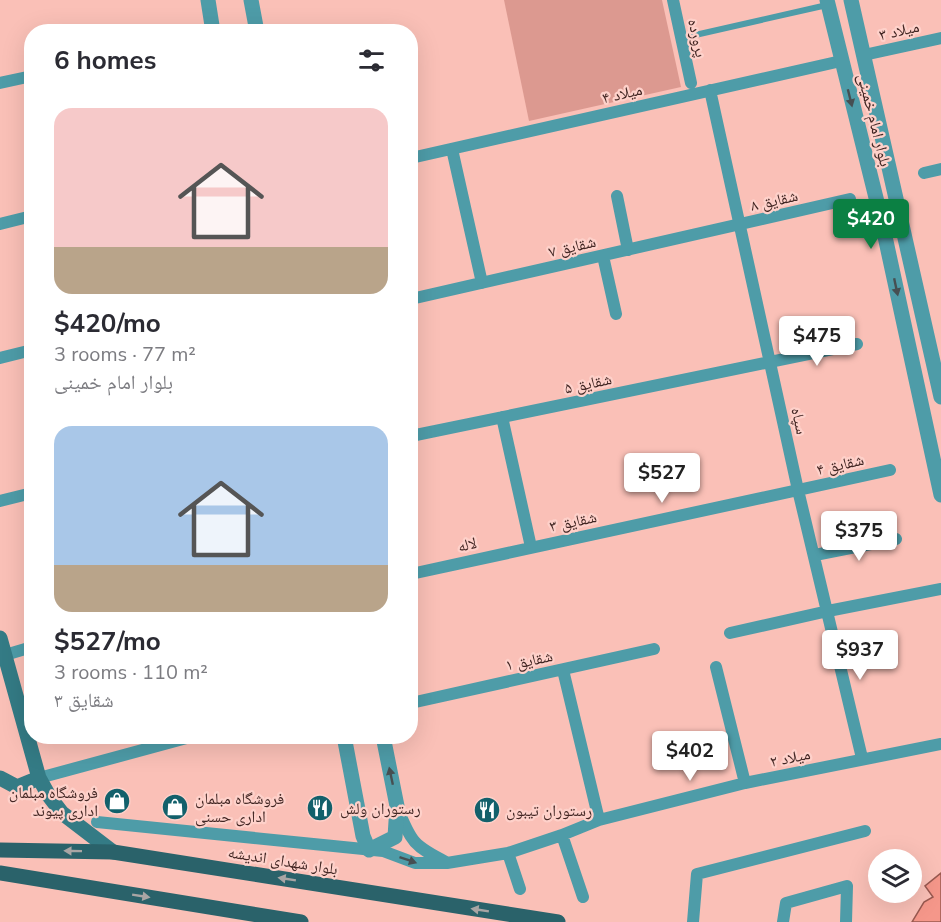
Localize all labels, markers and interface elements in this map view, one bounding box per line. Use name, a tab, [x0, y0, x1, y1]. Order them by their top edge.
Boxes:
street label: میلاد ۳	[877, 16, 922, 46]
street label: پرورده	[682, 17, 712, 60]
text: 6 homes	[54, 43, 156, 78]
icon: filters	[355, 44, 388, 77]
street label: بلوار امام خمینی	[852, 71, 896, 169]
street label: میلاد ۴	[600, 79, 645, 109]
one-way arrow	[846, 89, 856, 107]
icon: home	[167, 147, 275, 255]
street label: شقایق ۸	[748, 185, 800, 217]
pin: $420	[835, 199, 907, 250]
text: $420	[847, 205, 895, 232]
street label: شقایق ۷	[546, 231, 598, 263]
one-way arrow	[892, 278, 901, 297]
text: $420/mo	[54, 306, 161, 341]
pin: $475	[781, 316, 853, 367]
text: $475	[793, 322, 841, 349]
text: 3 rooms · 77 m²	[54, 341, 196, 368]
street label: شقایق ۵	[563, 368, 614, 400]
text: بلوار امام خمینی	[54, 369, 173, 396]
street label: سپاه	[785, 406, 813, 437]
street label: شقایق ۴	[814, 449, 866, 481]
pin: $527	[626, 453, 698, 504]
text: $527	[638, 459, 686, 486]
icon: home	[167, 465, 275, 573]
street label: شقایق ۳	[548, 506, 599, 538]
pin: $375	[823, 511, 895, 562]
text: $375	[835, 517, 883, 544]
street label: لاله	[456, 532, 479, 558]
text: $527/mo	[54, 624, 161, 659]
pin: $937	[824, 630, 896, 681]
text: $937	[836, 636, 884, 663]
street label: شقایق ۱	[504, 645, 555, 677]
text: 3 rooms · 110 m²	[54, 659, 208, 686]
text: شقایق ۳	[54, 687, 114, 714]
pin: $402	[654, 731, 726, 782]
text: $402	[666, 737, 714, 764]
street label: میلاد ۲	[768, 743, 812, 773]
one-way arrow	[386, 766, 395, 785]
place label: فروشگاه مبلمان اداری پیوند	[9, 782, 98, 822]
shop icon: فروشگاه مبلمان اداری پیوند	[102, 786, 132, 816]
place label: فروشگاه مبلمان اداری حسنی	[195, 788, 284, 828]
shop icon: فروشگاه مبلمان اداری حسنی	[160, 792, 190, 822]
restaurant icon: رستوران ولش	[305, 793, 335, 823]
restaurant icon: رستوران تیبون	[472, 795, 502, 825]
place label: رستوران ولش	[340, 798, 421, 820]
place label: رستوران تیبون	[506, 800, 592, 822]
street label: بلوار شهدای اندیشه	[226, 841, 339, 881]
one-way arrow	[64, 847, 83, 856]
map controls	[868, 849, 922, 903]
button: layers	[868, 849, 922, 903]
one-way arrow	[399, 855, 417, 865]
one-way arrow	[278, 875, 297, 884]
one-way arrow	[131, 892, 150, 901]
one-way arrow	[470, 905, 489, 914]

